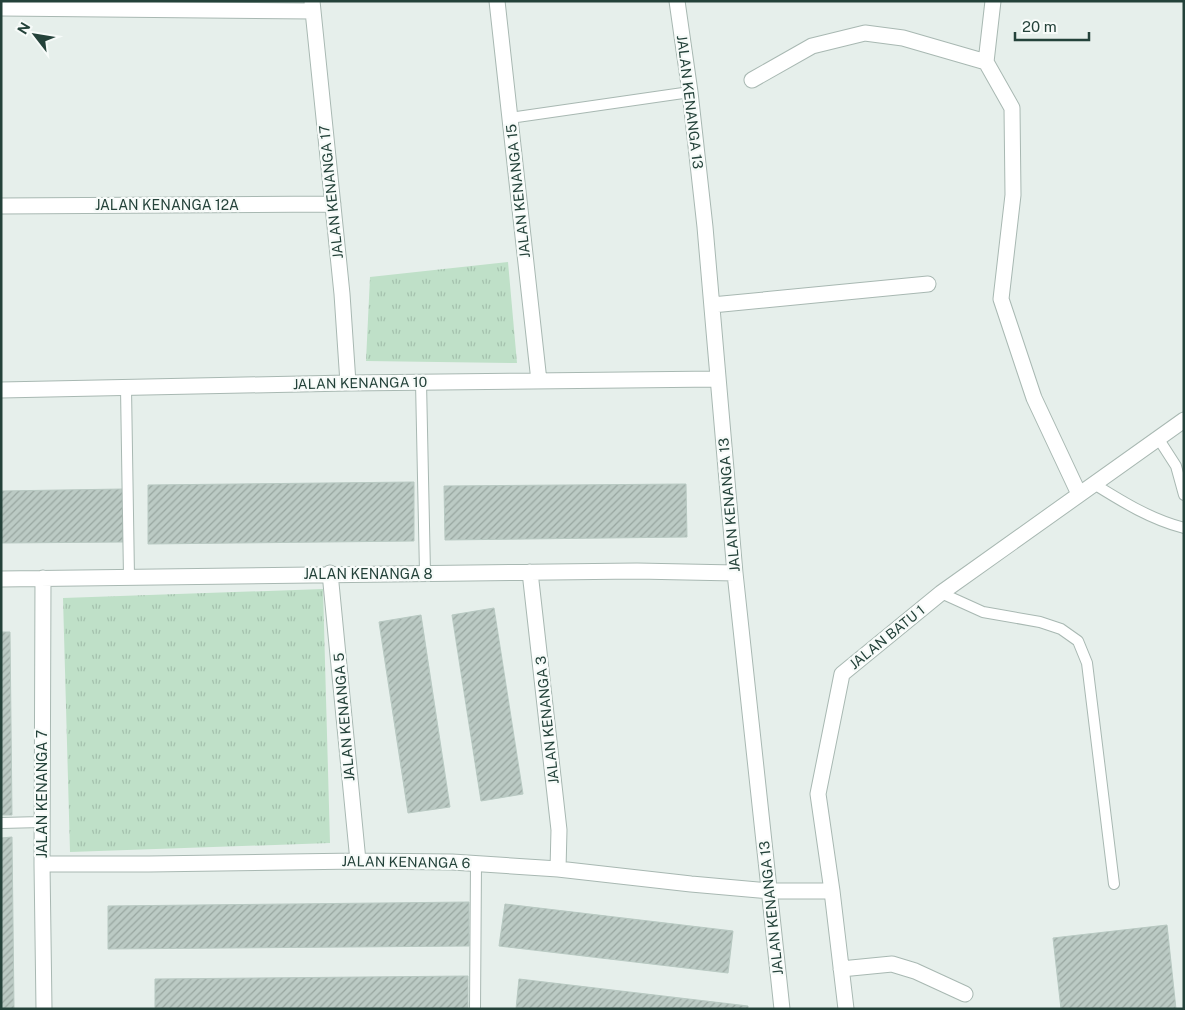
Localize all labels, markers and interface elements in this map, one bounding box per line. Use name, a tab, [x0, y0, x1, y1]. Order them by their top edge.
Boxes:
north arrow	[10, 10, 60, 60]
scale bar	[1015, 10, 1089, 42]
text: 20 m	[1022, 18, 1057, 35]
text: N	[14, 19, 34, 37]
street label: JALAN KENANGA 13	[674, 34, 706, 170]
street label: JALAN KENANGA 15	[503, 123, 533, 259]
street label: JALAN KENANGA 17	[316, 124, 346, 260]
street label: JALAN KENANGA 12A	[95, 197, 239, 213]
street label: JALAN KENANGA 10	[293, 374, 427, 392]
street label: JALAN KENANGA 13	[715, 437, 743, 573]
street label: JALAN KENANGA 8	[303, 566, 433, 582]
street label: JALAN BATU 1	[846, 602, 928, 672]
street label: JALAN KENANGA 5	[330, 652, 358, 782]
street label: JALAN KENANGA 3	[532, 655, 562, 785]
street label: JALAN KENANGA 7	[34, 730, 50, 858]
street label: JALAN KENANGA 13	[756, 840, 786, 976]
street label: JALAN KENANGA 6	[341, 853, 471, 871]

